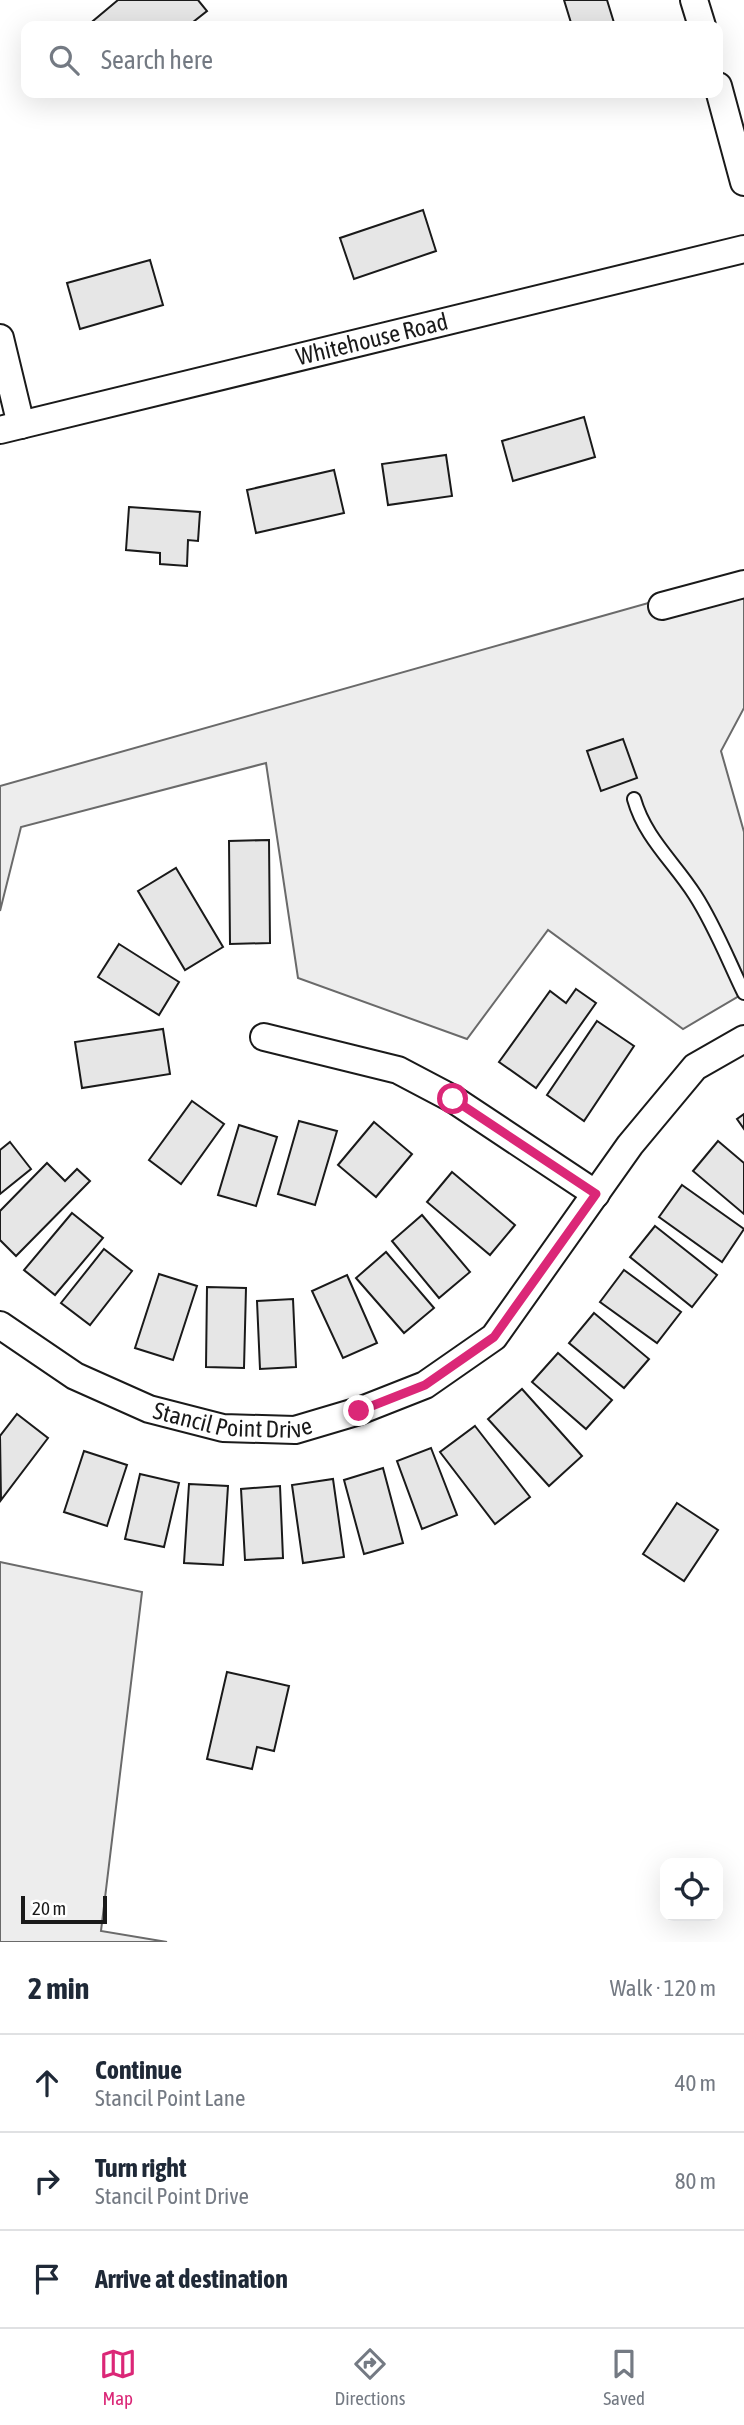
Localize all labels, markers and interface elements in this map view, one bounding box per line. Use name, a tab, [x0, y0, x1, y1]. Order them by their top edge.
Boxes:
search box	[21, 21, 723, 98]
icon: search	[45, 41, 83, 79]
text: Search here	[101, 45, 213, 75]
street label: Whitehouse Road	[293, 308, 451, 370]
route start	[437, 1083, 468, 1114]
route end	[343, 1395, 374, 1426]
street label: Stancil Point Drive	[151, 1397, 315, 1443]
map controls	[660, 1858, 723, 1921]
button: locate	[660, 1858, 723, 1921]
scale bar	[21, 1893, 107, 1925]
text: 20 m	[32, 1897, 66, 1919]
text: 2 min	[28, 1971, 89, 2005]
text: Walk · 120 m	[610, 1975, 716, 2001]
text: Continue	[95, 2055, 182, 2085]
icon: ahead	[28, 2064, 66, 2102]
text: 40 m	[675, 2070, 716, 2096]
text: Stancil Point Lane	[95, 2085, 245, 2111]
text: Turn right	[95, 2153, 186, 2183]
icon: right	[28, 2162, 66, 2200]
text: 80 m	[675, 2168, 716, 2194]
text: Stancil Point Drive	[95, 2183, 249, 2209]
icon: arrive	[28, 2260, 66, 2298]
text: Arrive at destination	[95, 2264, 288, 2294]
tab: Map	[99, 2345, 137, 2409]
tab: Directions	[335, 2345, 405, 2409]
tab: Saved	[603, 2345, 645, 2409]

